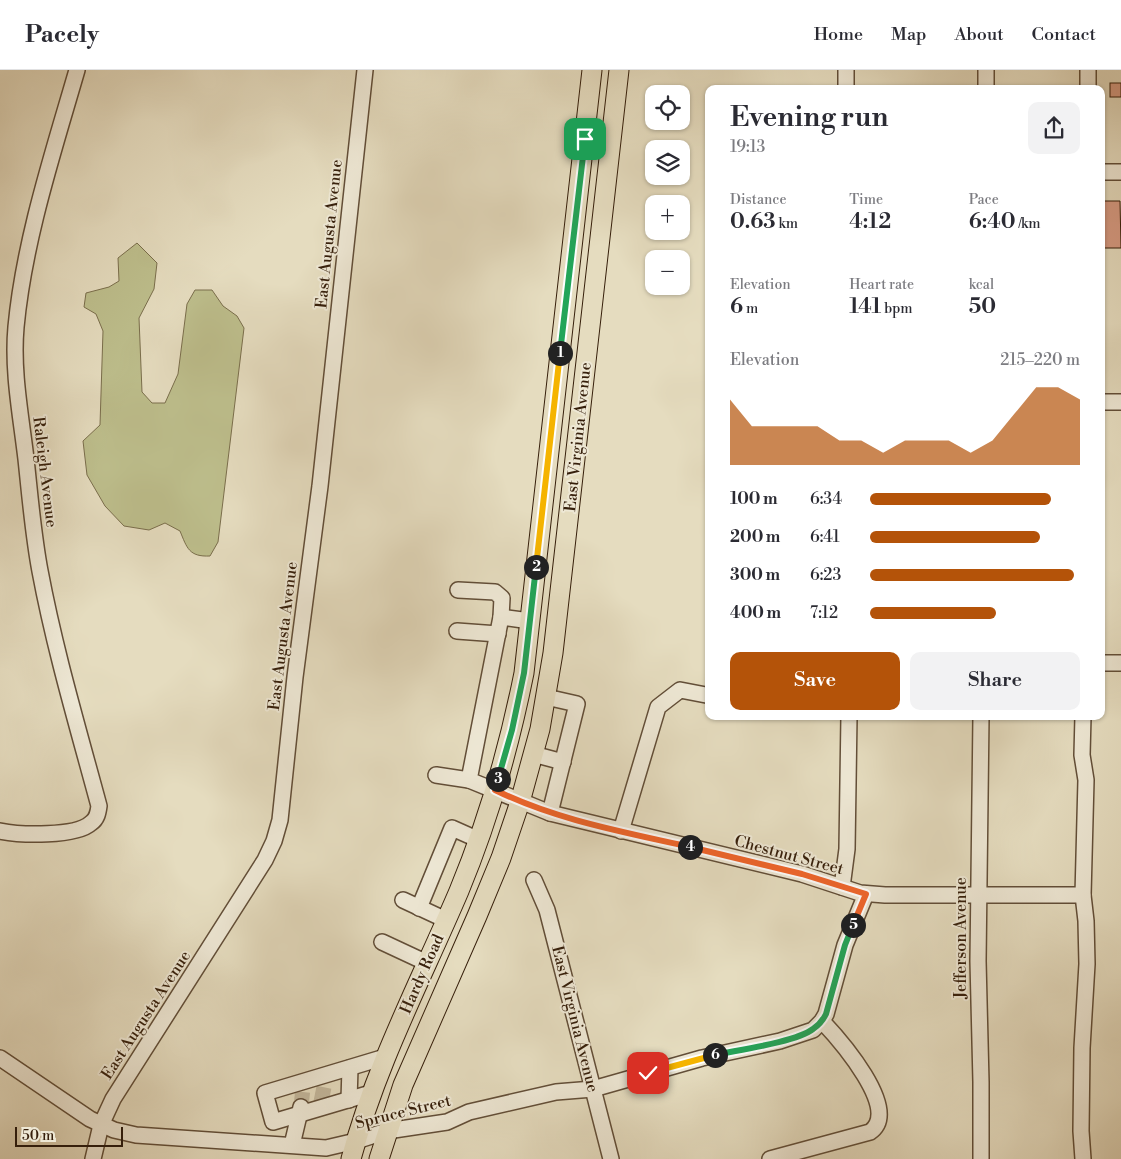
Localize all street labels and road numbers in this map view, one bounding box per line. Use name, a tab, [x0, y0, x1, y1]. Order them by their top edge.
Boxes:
street label: East Augusta Avenue	[311, 158, 347, 310]
street label: East Virginia Avenue	[560, 361, 596, 513]
street label: Raleigh Avenue	[28, 415, 62, 529]
street label: East Augusta Avenue	[264, 560, 302, 712]
street label: Chestnut Street	[732, 831, 846, 879]
street label: Jefferson Avenue	[951, 877, 971, 1000]
street label: Hardy Road	[396, 931, 448, 1017]
street label: East Virginia Avenue	[547, 944, 603, 1094]
street label: East Augusta Avenue	[97, 947, 195, 1083]
street label: Spruce Street	[353, 1090, 453, 1134]

